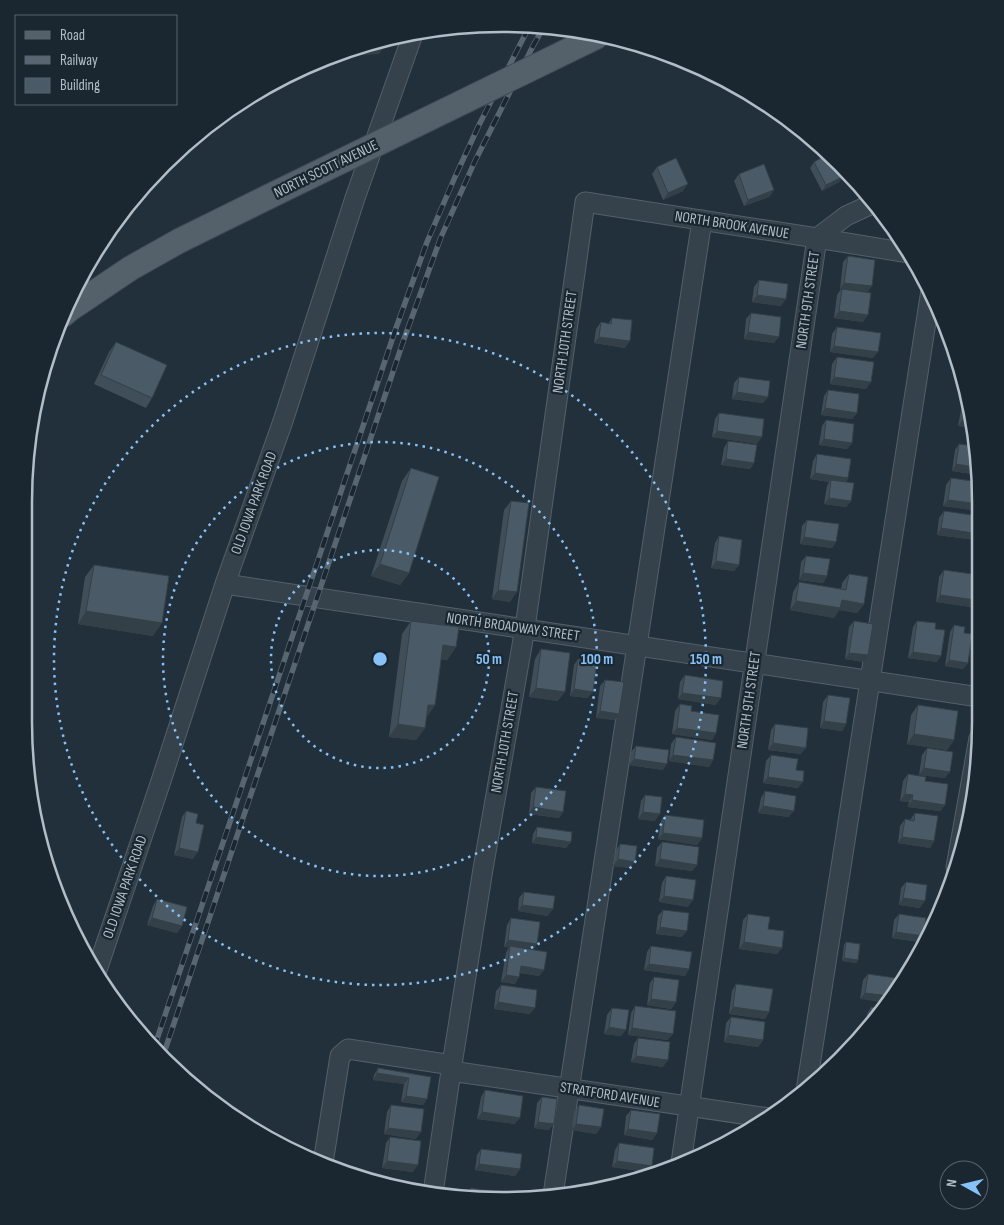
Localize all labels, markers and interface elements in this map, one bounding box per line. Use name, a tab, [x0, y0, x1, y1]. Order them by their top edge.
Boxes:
legend	[15, 15, 178, 105]
text: Road	[60, 26, 85, 45]
text: Railway	[60, 51, 98, 70]
text: Building	[60, 76, 100, 95]
street label: NORTH SCOTT AVENUE	[271, 136, 381, 202]
street label: NORTH BROOK AVENUE	[673, 207, 791, 243]
street label: NORTH 9TH STREET	[792, 250, 824, 350]
street label: NORTH 10TH STREET	[548, 290, 582, 394]
street label: OLD IOWA PARK ROAD	[227, 449, 281, 557]
street label: NORTH BROADWAY STREET	[445, 608, 581, 646]
centre of rings	[371, 650, 389, 668]
text: 50 m	[476, 650, 502, 669]
text: 100 m	[581, 650, 613, 669]
text: 150 m	[690, 650, 722, 669]
street label: NORTH 9TH STREET	[733, 650, 765, 750]
street label: NORTH 10TH STREET	[487, 690, 523, 794]
street label: OLD IOWA PARK ROAD	[98, 833, 152, 941]
street label: STRATFORD AVENUE	[559, 1078, 661, 1112]
north arrow	[939, 1160, 989, 1210]
text: N	[943, 1178, 961, 1188]

